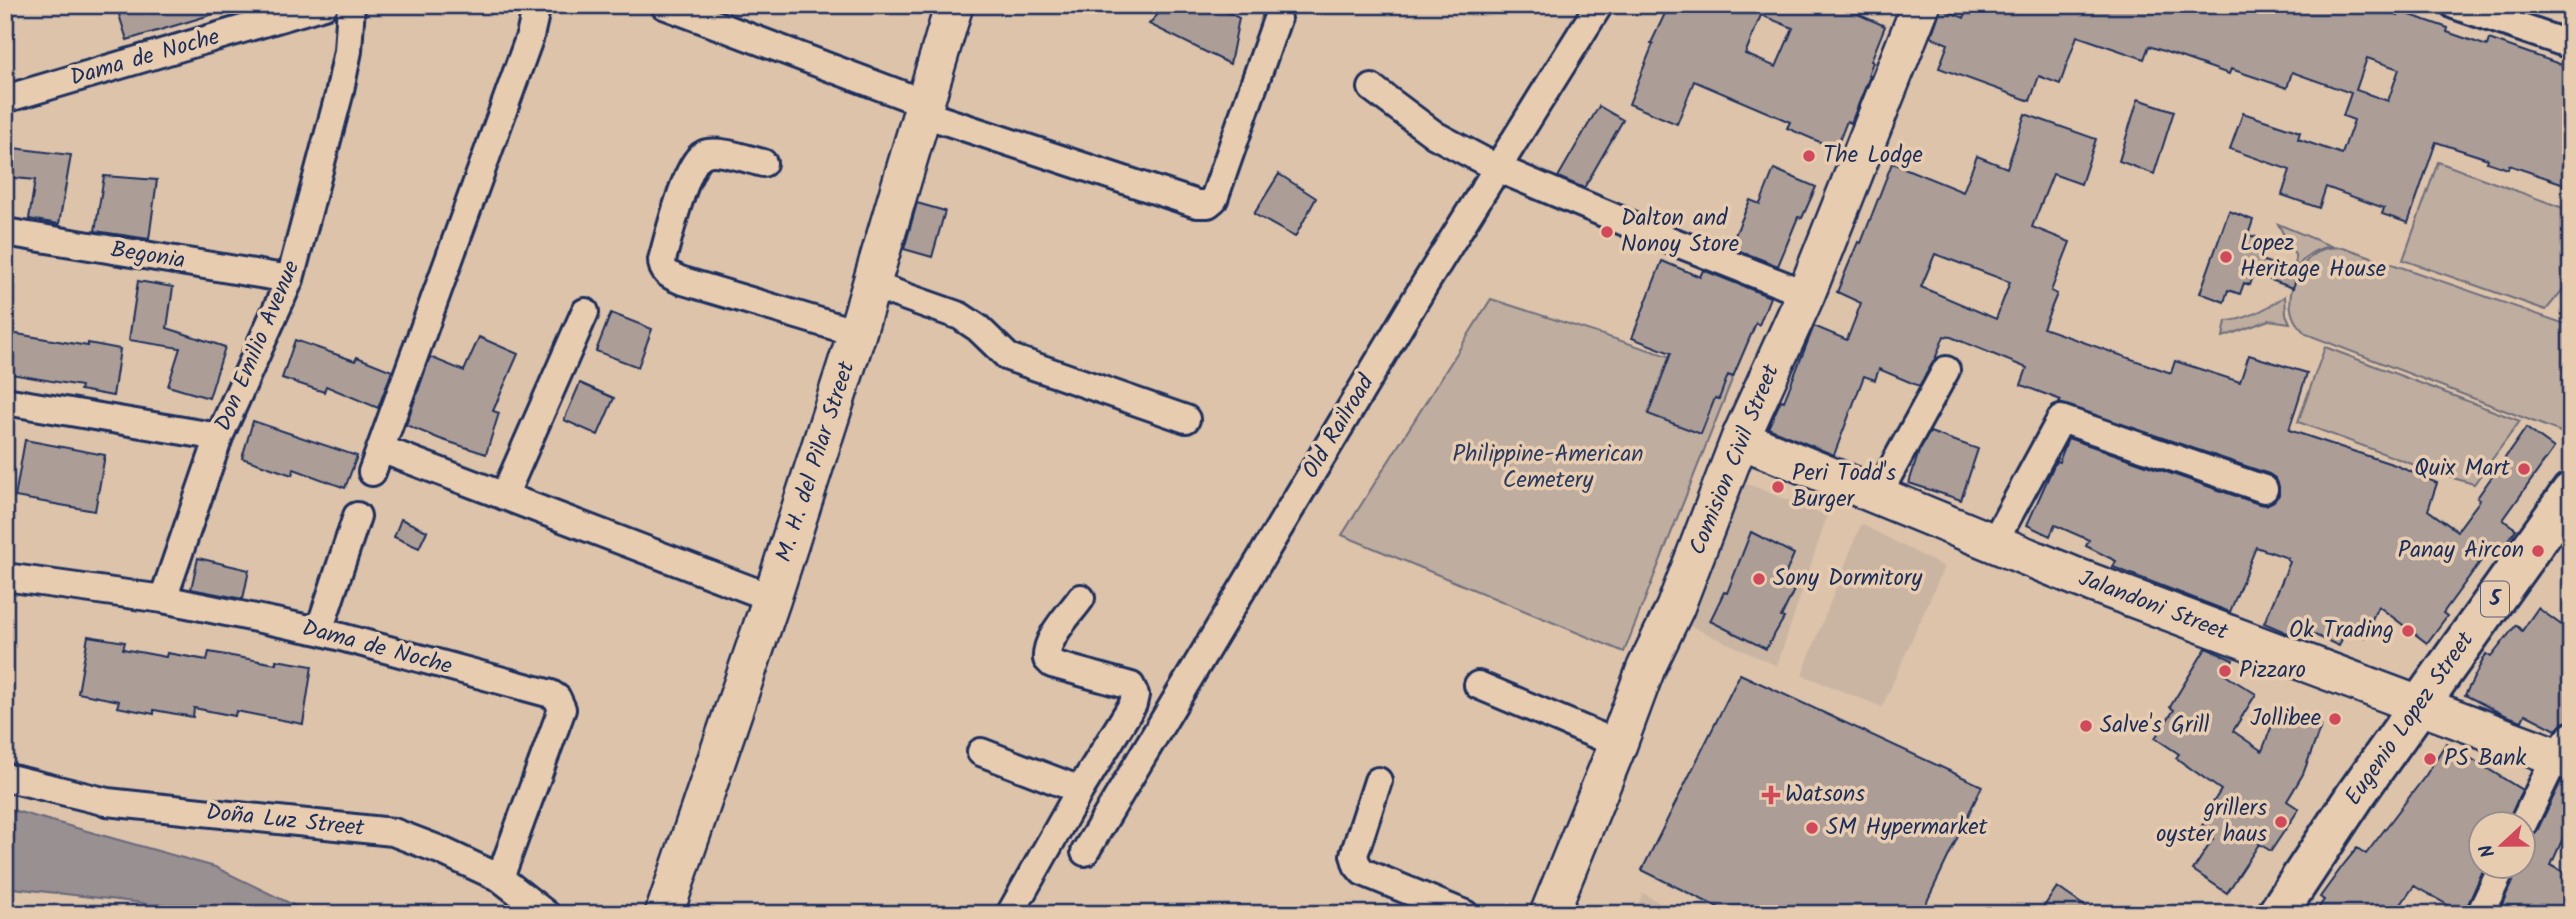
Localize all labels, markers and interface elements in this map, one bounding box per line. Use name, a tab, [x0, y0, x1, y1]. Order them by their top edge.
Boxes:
street label: Dama de Noche	[66, 19, 224, 97]
place label: The Lodge	[1823, 138, 1923, 174]
marker: The Lodge	[1801, 148, 1817, 164]
place label: Dalton and Nonoy Store	[1621, 201, 1739, 263]
marker: Dalton and Nonoy Store	[1599, 224, 1615, 240]
place label: Lopez Heritage House	[2240, 226, 2386, 288]
street label: Begonia	[108, 232, 188, 280]
marker: Lopez Heritage House	[2218, 249, 2234, 265]
street label: Don Emilio Avenue	[206, 255, 310, 437]
street label: M. H. del Pilar Street	[767, 356, 866, 567]
street label: Comision Civil Street	[1680, 358, 1790, 561]
street label: Old Railroad	[1294, 368, 1385, 486]
park label: Philippine-American Cemetery	[1452, 437, 1644, 499]
place label: Quix Mart	[2414, 451, 2511, 487]
place label: Peri Todd's Burger	[1792, 456, 1896, 518]
marker: Quix Mart	[2516, 461, 2532, 477]
marker: Peri Todd's Burger	[1770, 479, 1786, 495]
place label: Panay Aircon	[2398, 533, 2524, 569]
marker: Panay Aircon	[2530, 543, 2546, 559]
place label: Sony Dormitory	[1773, 561, 1922, 597]
street label: Jalandoni Street	[2073, 561, 2234, 651]
marker: Sony Dormitory	[1751, 571, 1767, 587]
road number: 5	[2481, 582, 2509, 616]
street label: Dama de Noche	[298, 611, 456, 685]
place label: Ok Trading	[2289, 613, 2394, 649]
marker: Ok Trading	[2400, 623, 2416, 639]
street label: Eugenio Lopez Street	[2336, 624, 2484, 813]
place label: Pizzaro	[2239, 653, 2306, 689]
marker: Pizzaro	[2217, 663, 2233, 679]
place label: Jollibee	[2250, 701, 2321, 737]
place label: Salve's Grill	[2100, 708, 2210, 744]
marker: Jollibee	[2327, 711, 2343, 727]
marker: Salve's Grill	[2078, 718, 2094, 734]
place label: PS Bank	[2444, 741, 2527, 777]
marker: PS Bank	[2422, 751, 2438, 767]
place label: Watsons	[1785, 777, 1865, 813]
marker: Watsons	[1763, 787, 1779, 803]
place label: grillers oyster haus	[2156, 791, 2267, 853]
street label: Doña Luz Street	[204, 795, 367, 847]
place label: SM Hypermarket	[1826, 810, 1989, 846]
north arrow	[2468, 810, 2538, 880]
marker: grillers oyster haus	[2273, 814, 2289, 830]
marker: SM Hypermarket	[1804, 820, 1820, 836]
text: N	[2472, 839, 2504, 862]

